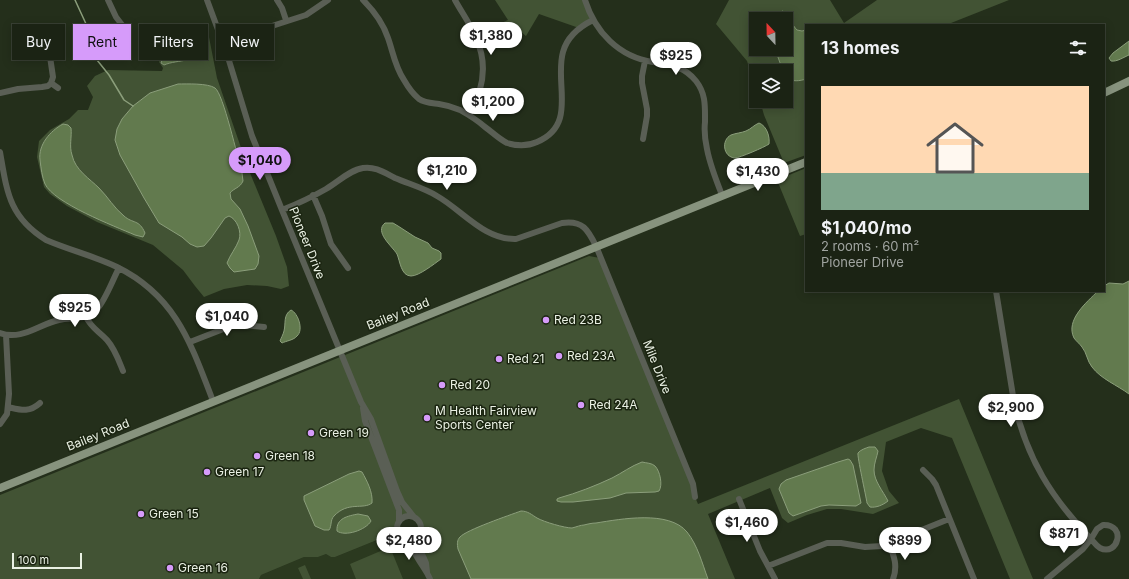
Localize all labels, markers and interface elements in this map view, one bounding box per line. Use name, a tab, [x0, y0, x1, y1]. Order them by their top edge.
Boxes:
north arrow	[749, 12, 793, 56]
map controls	[749, 12, 793, 108]
pin: $1,380	[458, 22, 524, 56]
chip: Buy	[12, 24, 65, 60]
chip: Rent	[73, 24, 131, 60]
chip: Filters	[139, 24, 208, 60]
chip: New	[216, 24, 274, 60]
text: $1,380	[469, 27, 513, 43]
icon: filters	[1067, 37, 1089, 59]
text: 13 homes	[821, 38, 900, 58]
pin: $925	[652, 42, 700, 76]
text: $925	[659, 47, 693, 63]
button: layers	[749, 64, 793, 108]
pin: $1,200	[460, 88, 526, 122]
text: $1,200	[471, 93, 515, 109]
icon: home	[919, 112, 991, 184]
pin: $1,040	[227, 147, 293, 181]
text: $1,040	[238, 152, 282, 168]
pin: $1,210	[414, 157, 480, 191]
pin: $1,430	[725, 158, 791, 192]
text: $1,210	[426, 162, 468, 178]
text: $1,430	[736, 163, 780, 179]
street label: Pioneer Drive	[286, 205, 329, 281]
text: $1,040/mo	[821, 218, 912, 238]
text: 2 rooms · 60 m²	[821, 238, 919, 254]
text: Pioneer Drive	[821, 254, 904, 270]
pin: $925	[51, 294, 99, 328]
street label: Bailey Road	[364, 294, 431, 333]
text: $925	[58, 299, 92, 315]
pin: $1,040	[194, 303, 260, 337]
text: $1,040	[205, 308, 249, 324]
place label: Red 23B	[554, 312, 602, 327]
marker: Red 23B	[541, 315, 551, 325]
street label: Mile Drive	[640, 338, 675, 396]
place label: Red 23A	[567, 348, 615, 363]
place label: Red 21	[507, 351, 544, 366]
marker: Red 23A	[554, 351, 564, 361]
marker: Red 21	[494, 354, 504, 364]
place label: Red 20	[450, 377, 490, 392]
marker: Red 20	[437, 380, 447, 390]
pin: $2,900	[978, 394, 1044, 428]
place label: Red 24A	[589, 397, 637, 412]
text: $2,900	[988, 399, 1034, 415]
marker: Red 24A	[576, 400, 586, 410]
place label: M Health Fairview Sports Center	[435, 403, 537, 432]
marker: M Health Fairview Sports Center	[422, 413, 432, 423]
street label: Bailey Road	[64, 415, 131, 454]
place label: Green 19	[319, 425, 369, 440]
marker: Green 19	[306, 428, 316, 438]
place label: Green 18	[265, 448, 315, 463]
marker: Green 18	[252, 451, 262, 461]
place label: Green 17	[215, 464, 265, 479]
marker: Green 17	[202, 467, 212, 477]
place label: Green 15	[149, 506, 199, 521]
marker: Green 15	[136, 509, 146, 519]
pin: $1,460	[714, 509, 780, 543]
text: $1,460	[725, 514, 769, 530]
pin: $871	[1040, 520, 1088, 554]
text: $871	[1049, 525, 1079, 541]
pin: $2,480	[376, 527, 442, 561]
pin: $899	[881, 527, 929, 561]
text: $2,480	[385, 532, 433, 548]
text: $899	[888, 532, 922, 548]
scale bar	[12, 551, 82, 570]
text: 100 m	[18, 553, 49, 567]
place label: Green 16	[178, 560, 228, 575]
marker: Green 16	[165, 563, 175, 573]

